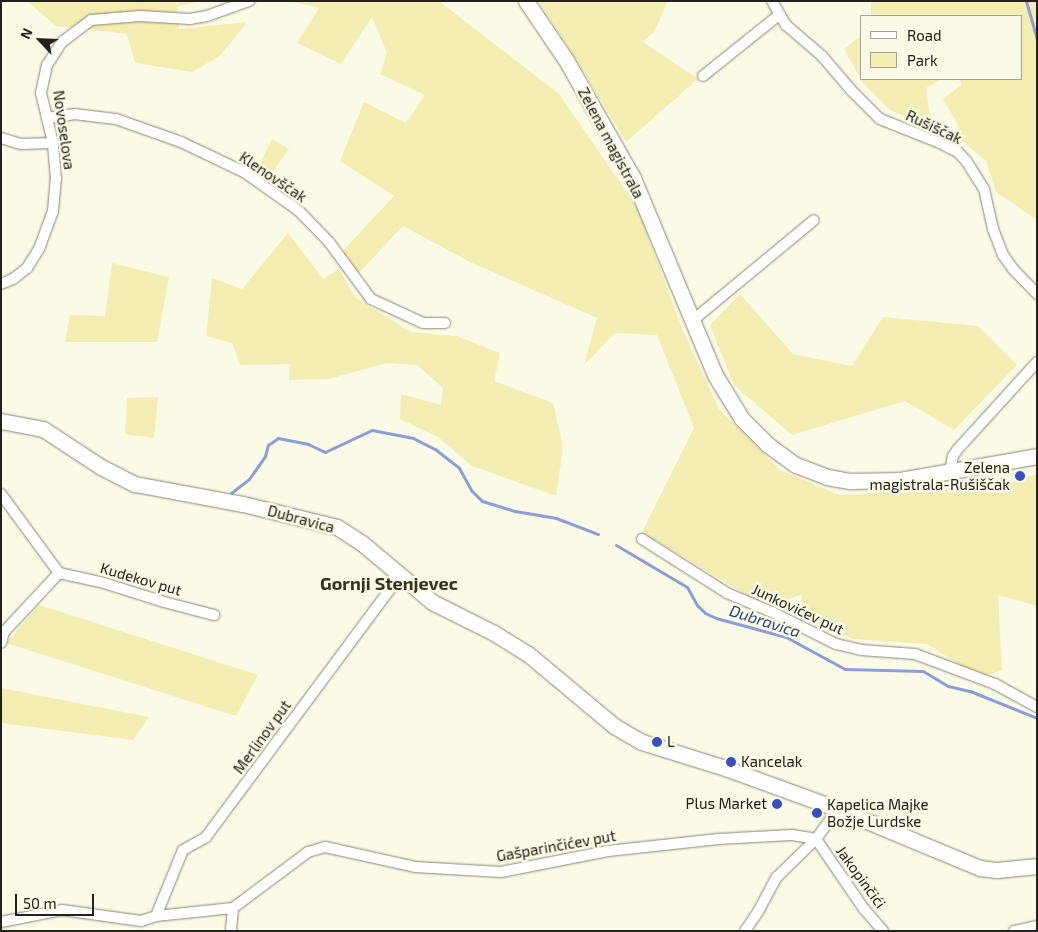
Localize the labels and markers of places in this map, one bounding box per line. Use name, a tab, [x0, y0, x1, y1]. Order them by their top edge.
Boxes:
place label: Zelena magistrala-Rušiščak	[870, 458, 1010, 493]
marker: Zelena magistrala-Rušiščak	[1014, 470, 1026, 482]
place label: L	[667, 733, 675, 751]
marker: L	[651, 736, 663, 748]
place label: Kancelak	[741, 753, 802, 771]
marker: Kancelak	[725, 756, 737, 768]
place label: Plus Market	[686, 795, 767, 813]
place label: Kapelica Majke Božje Lurdske	[827, 795, 929, 830]
marker: Plus Market	[771, 798, 783, 810]
marker: Kapelica Majke Božje Lurdske	[811, 807, 823, 819]

